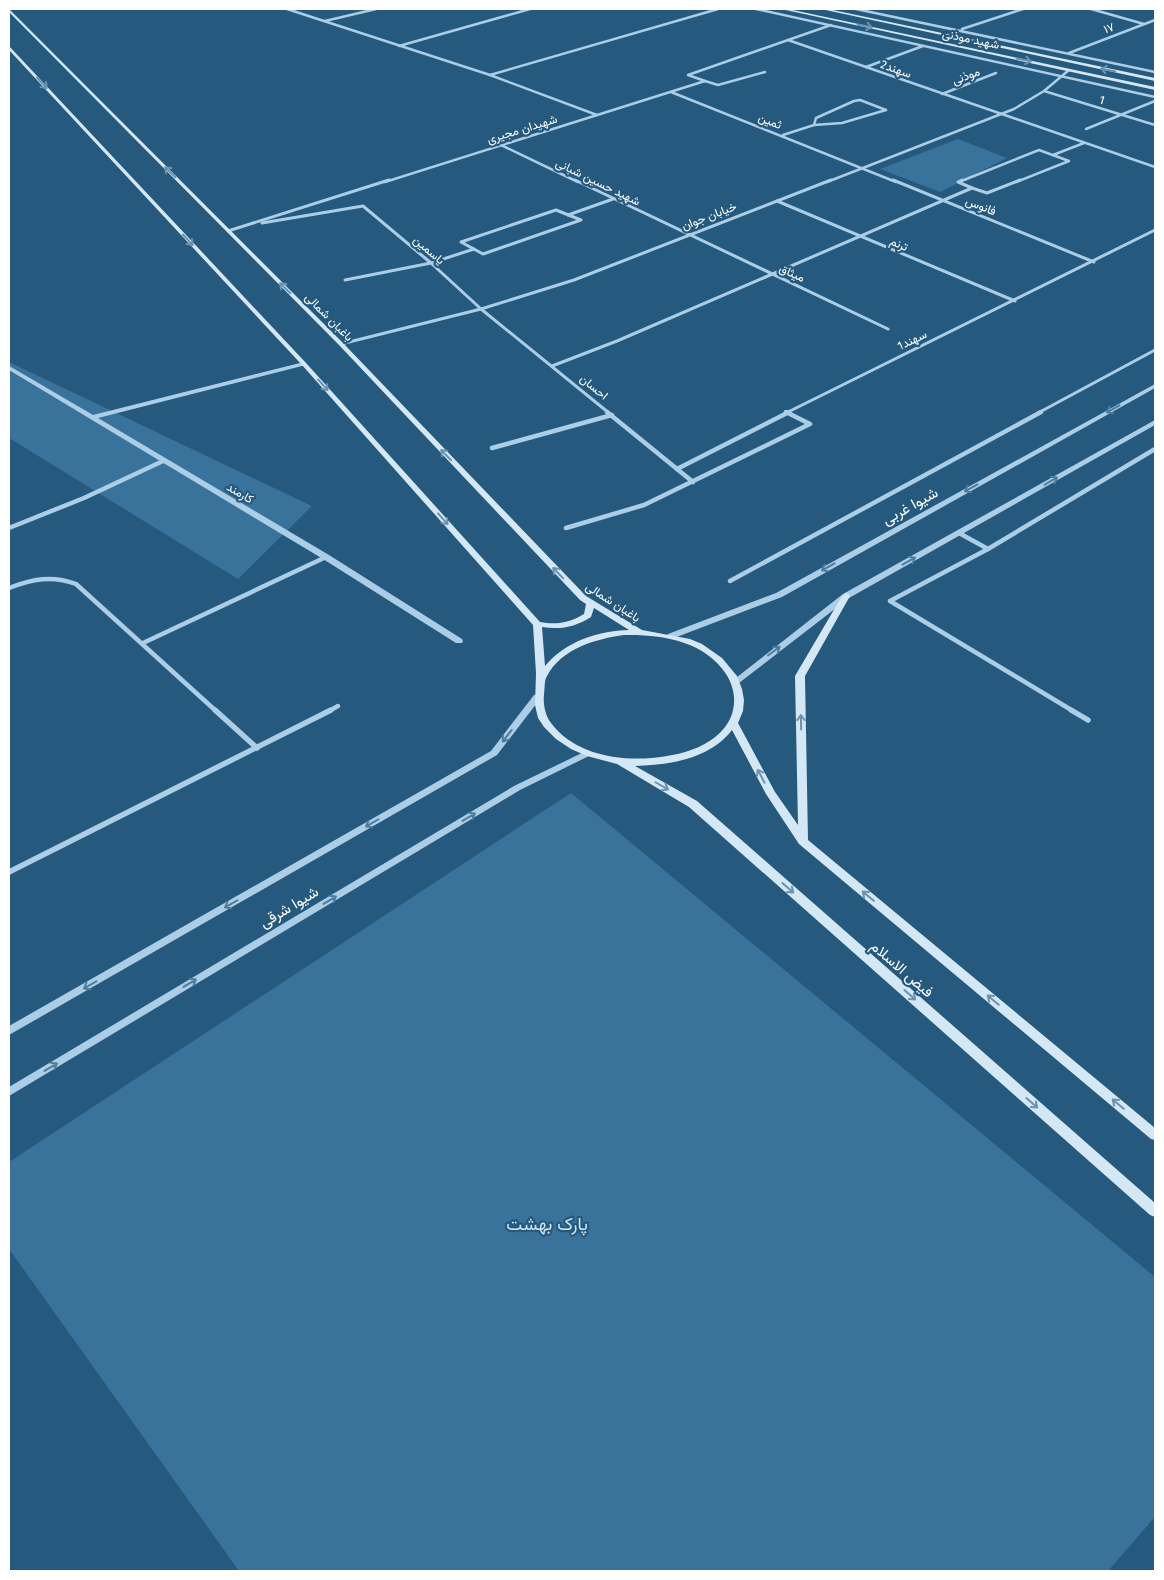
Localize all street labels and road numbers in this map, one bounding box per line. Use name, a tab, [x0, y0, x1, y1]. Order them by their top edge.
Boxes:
street label: ۱۷	[1102, 20, 1116, 36]
street label: شهید موذنی	[941, 26, 1001, 53]
street label: 2سهند	[878, 57, 913, 82]
street label: موذنی	[950, 64, 982, 89]
street label: 1	[1097, 93, 1107, 107]
street label: ثمین	[756, 110, 784, 133]
street label: شهیدان مجیری	[485, 112, 559, 147]
street label: شهید حسین شبانی	[553, 156, 642, 209]
street label: فانوس	[963, 194, 998, 219]
street label: خیابان جوان	[680, 199, 739, 234]
street label: یاسمین	[410, 233, 448, 268]
street label: ترنم	[887, 234, 911, 255]
street label: میثاق	[777, 261, 807, 285]
street label: باغبان شمالی	[301, 290, 356, 345]
street label: 1سهند	[895, 327, 929, 354]
street label: احسان	[577, 371, 611, 403]
street label: کارمند	[224, 480, 256, 507]
street label: شیوا غربی	[879, 483, 942, 530]
street label: باغبان شمالی	[583, 579, 643, 626]
street label: شیوا شرقی	[256, 882, 322, 932]
street label: فیض الاسلام	[866, 937, 937, 1002]

